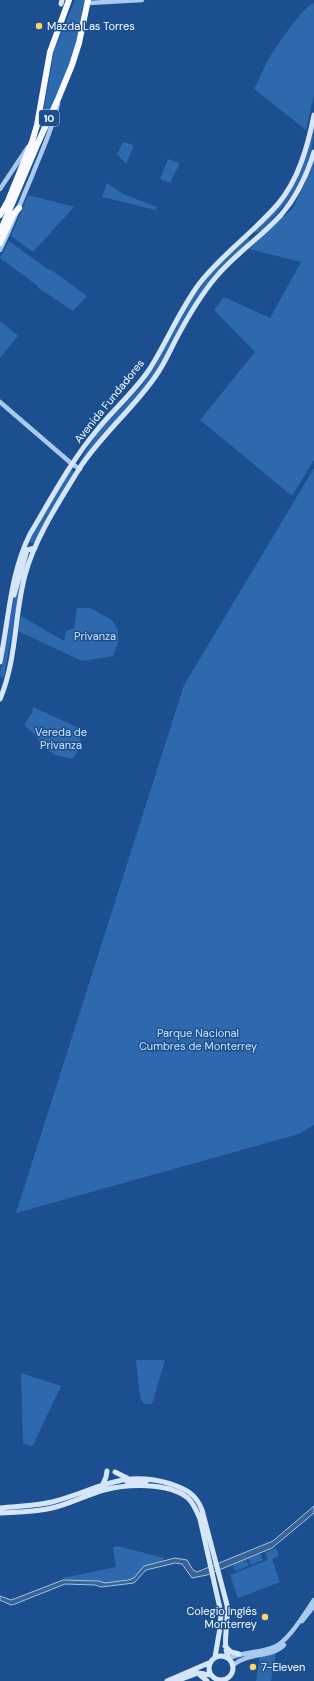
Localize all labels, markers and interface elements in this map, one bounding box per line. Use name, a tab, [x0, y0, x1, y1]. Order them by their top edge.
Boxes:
place label: Mazda Las Torres	[47, 19, 135, 33]
marker: Mazda Las Torres	[34, 21, 44, 31]
road number: 10	[39, 110, 59, 126]
street label: Avenida Fundadores	[71, 356, 147, 446]
park label: Privanza	[74, 629, 116, 643]
park label: Vereda de Privanza	[35, 725, 87, 752]
park label: Parque Nacional Cumbres de Monterrey	[139, 1026, 257, 1053]
place label: Colegio Inglés Monterrey	[186, 1604, 257, 1631]
marker: Colegio Inglés Monterrey	[260, 1612, 270, 1622]
place label: 7-Eleven	[261, 1660, 305, 1674]
marker: 7-Eleven	[248, 1662, 258, 1672]

